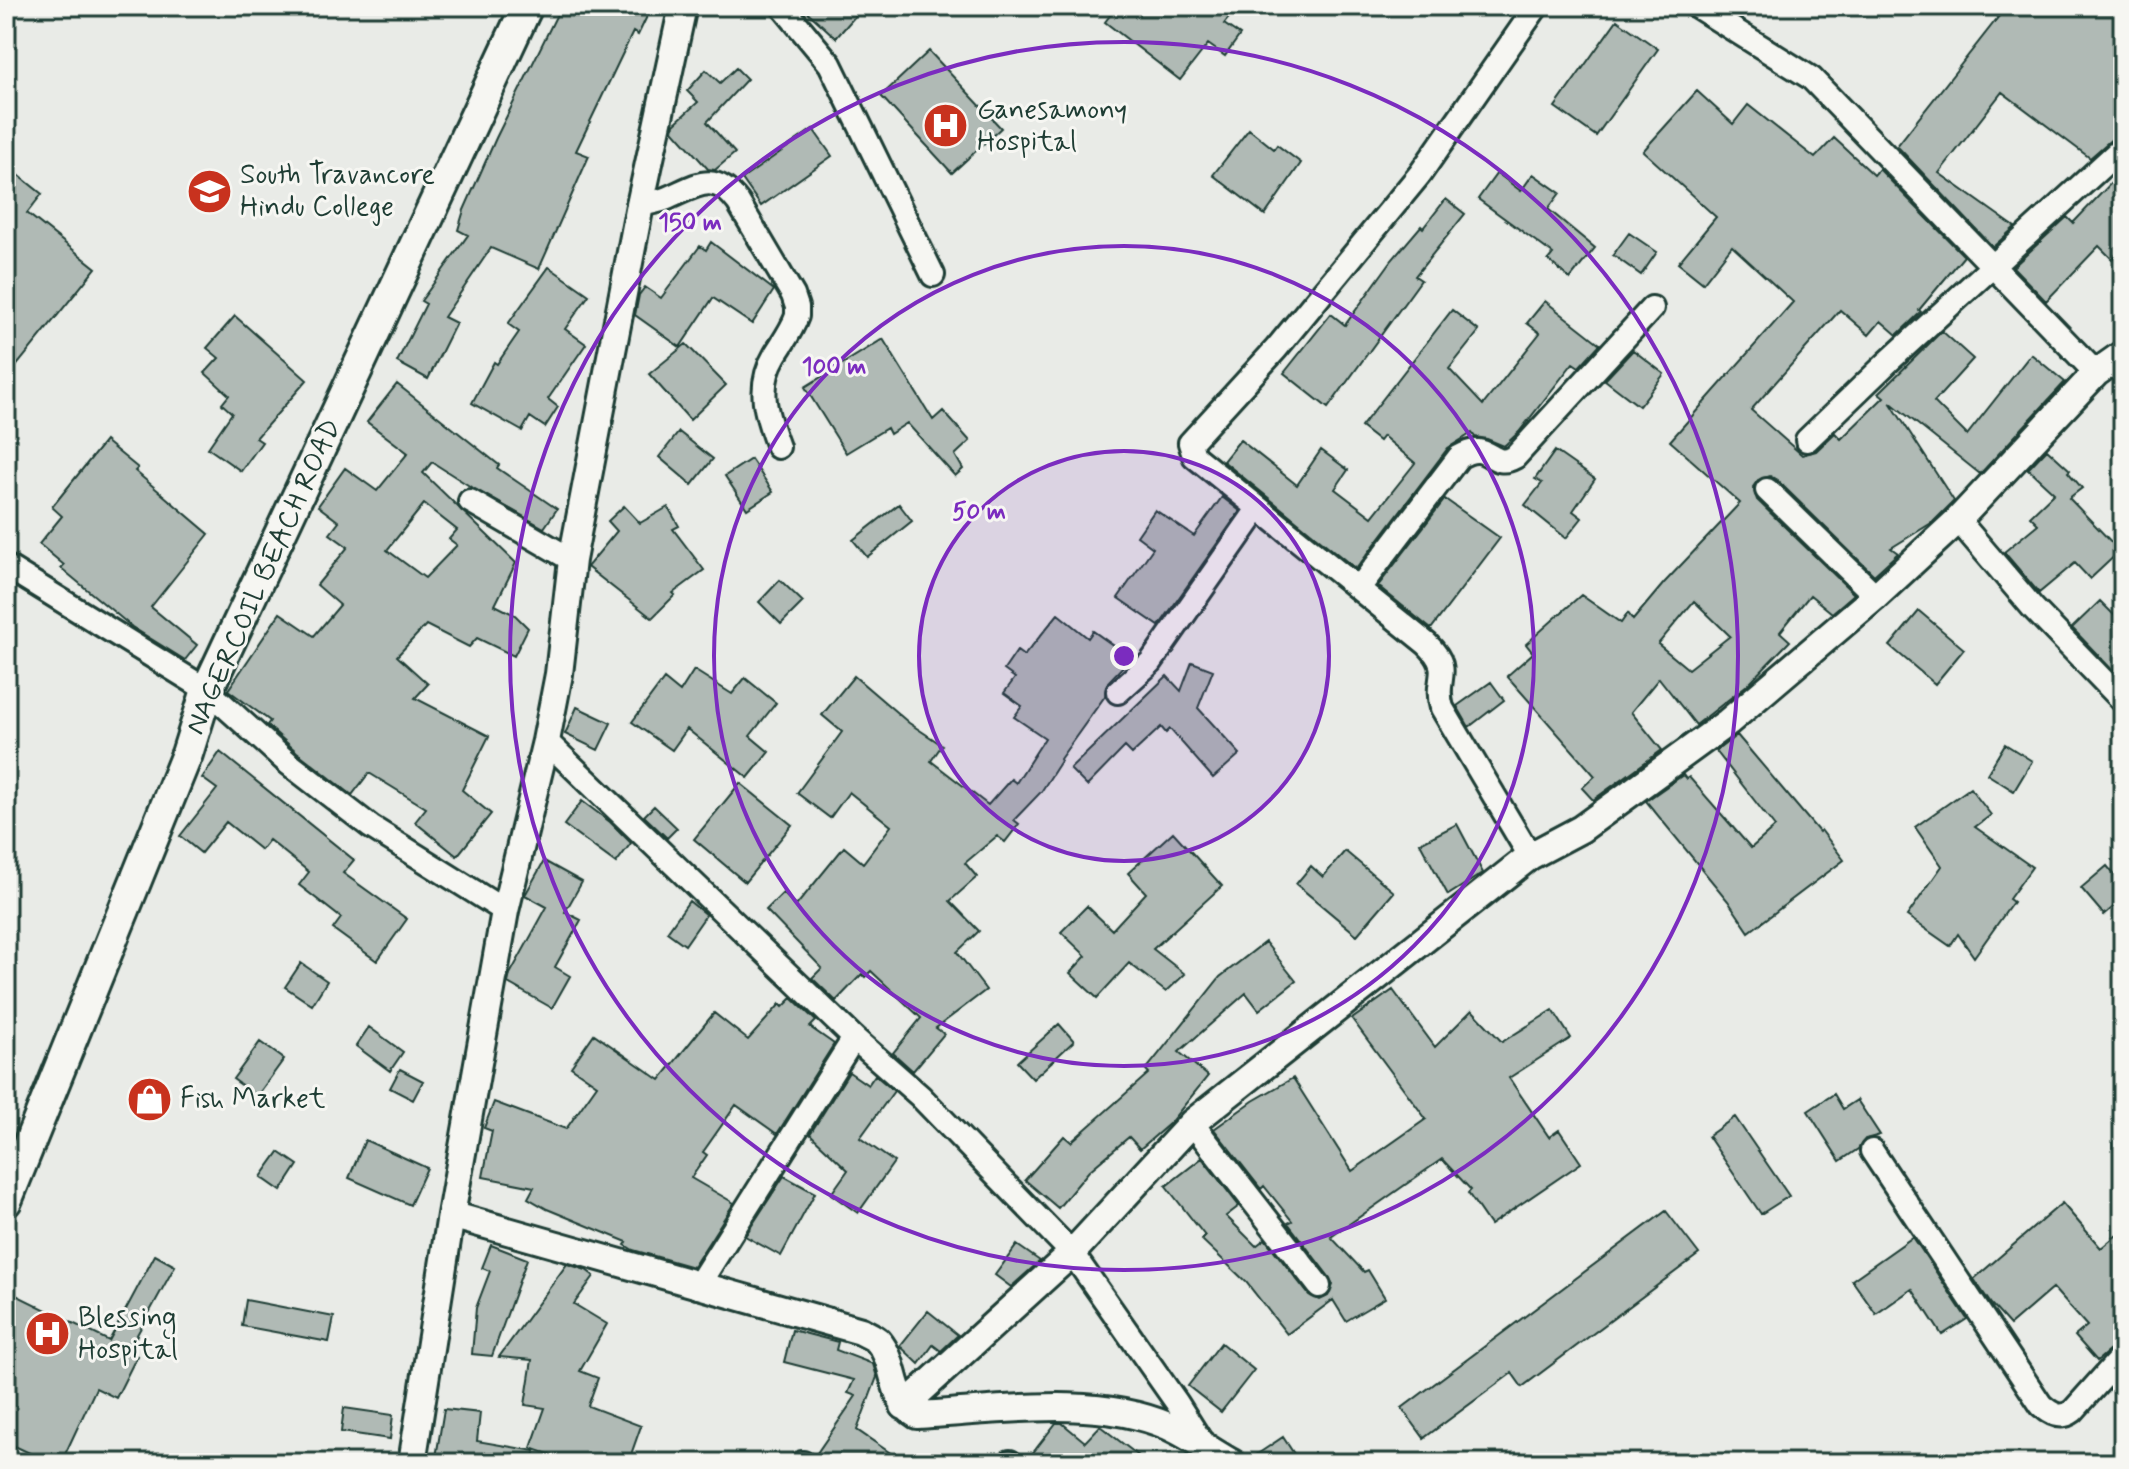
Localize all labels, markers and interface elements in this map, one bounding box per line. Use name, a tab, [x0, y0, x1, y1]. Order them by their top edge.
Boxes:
place label: Ganesamony Hospital	[977, 92, 1127, 161]
hospital icon: Ganesamony Hospital	[922, 102, 970, 150]
place label: South Travancore Hindu College	[240, 157, 435, 226]
school or university icon: South Travancore Hindu College	[185, 167, 233, 215]
text: 150 m	[658, 208, 722, 239]
text: 100 m	[802, 352, 866, 383]
street label: NAGERCOIL BEACH ROAD	[178, 413, 350, 741]
text: 50 m	[952, 497, 1006, 528]
centre of rings	[1110, 642, 1138, 670]
shop icon: Fish Market	[125, 1075, 173, 1123]
place label: Fish Market	[180, 1081, 326, 1118]
place label: Blessing Hospital	[78, 1300, 178, 1369]
hospital icon: Blessing Hospital	[23, 1310, 71, 1358]

